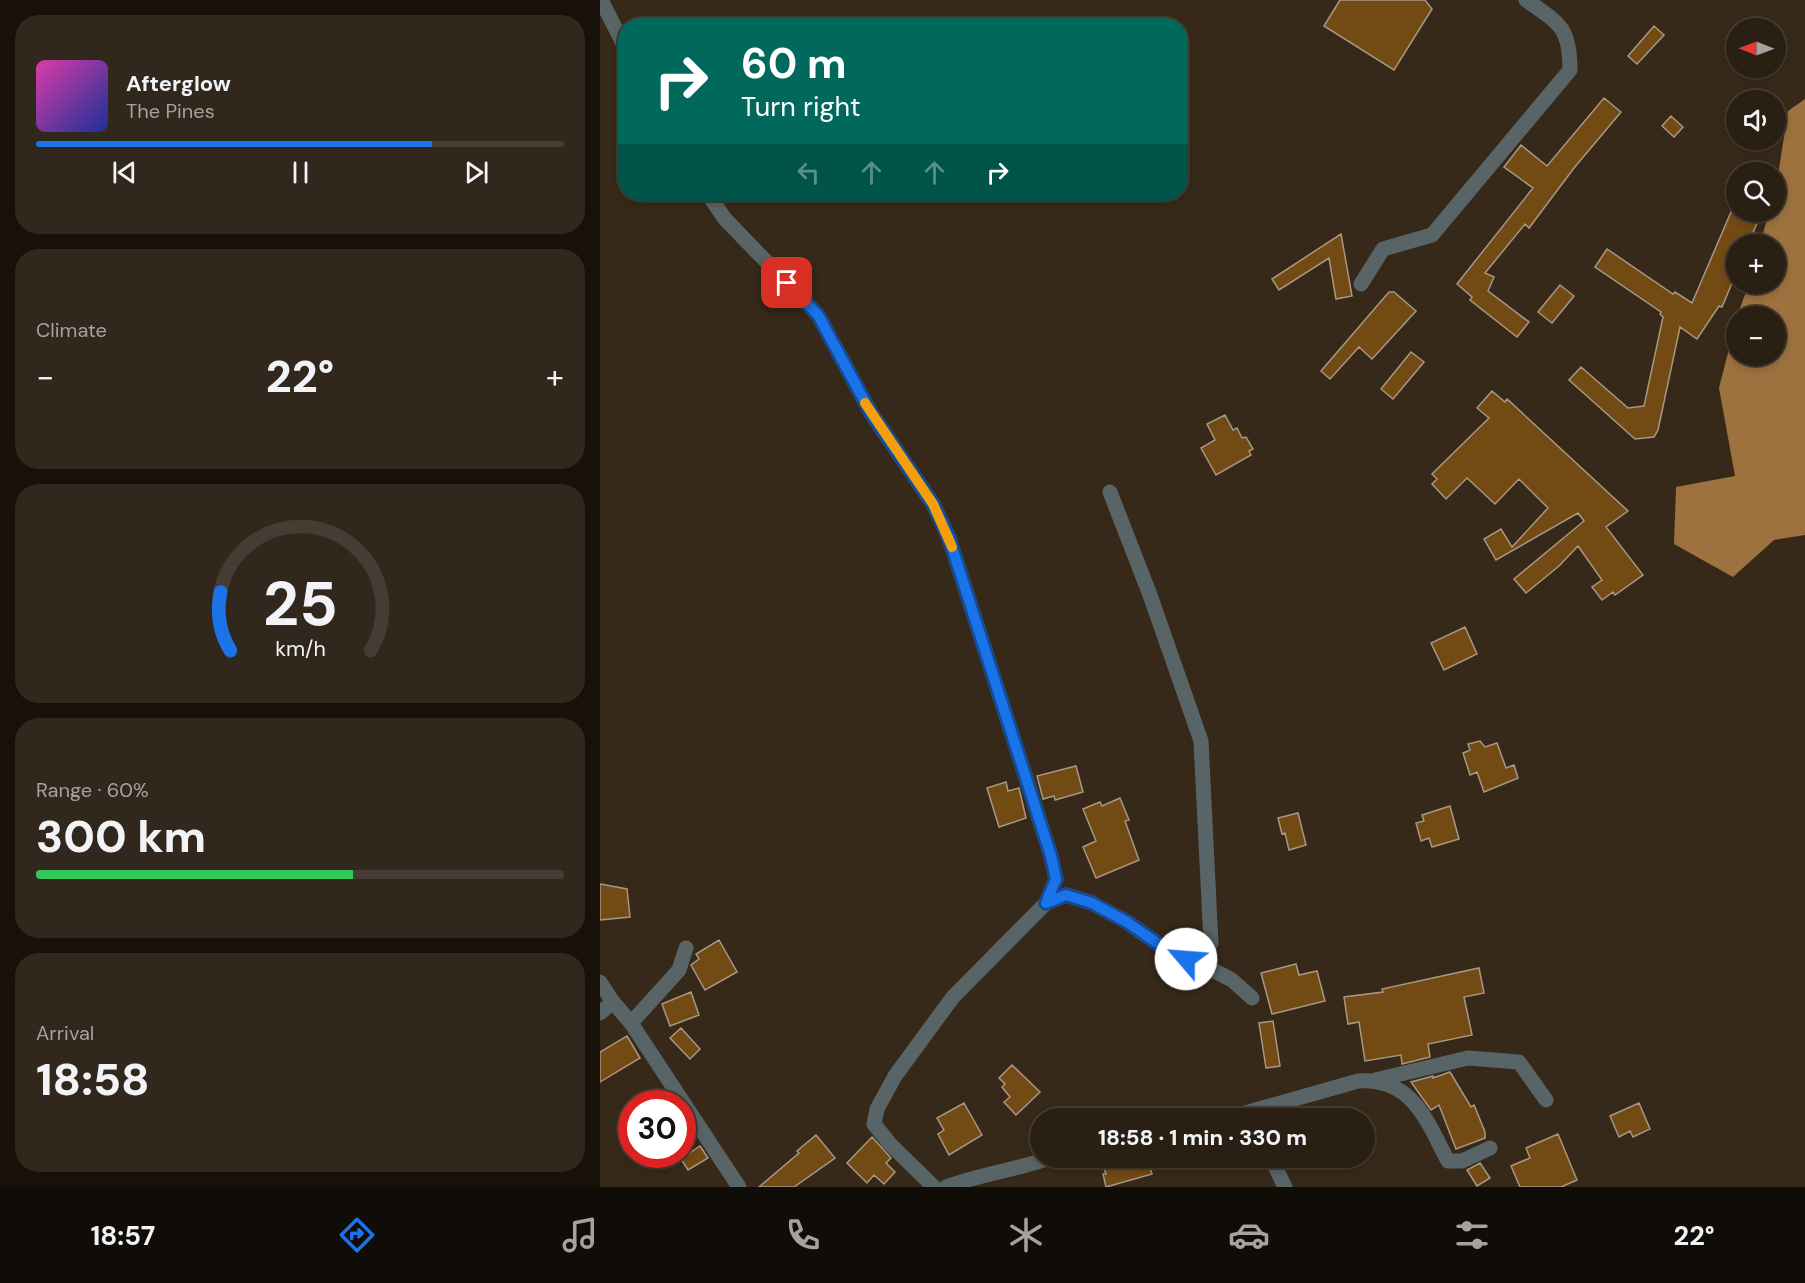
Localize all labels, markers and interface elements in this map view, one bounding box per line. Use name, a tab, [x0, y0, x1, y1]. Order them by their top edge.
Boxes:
north arrow	[1726, 18, 1786, 78]
map controls	[1726, 18, 1786, 366]
text: 60 m	[741, 36, 847, 91]
icon: right	[642, 42, 720, 120]
text: Afterglow	[126, 69, 231, 98]
text: Turn right	[741, 89, 861, 124]
button: sound	[1726, 90, 1786, 150]
text: The Pines	[126, 98, 215, 124]
icon: previous	[108, 156, 141, 189]
icon: pause	[284, 156, 317, 189]
icon: next	[460, 156, 493, 189]
icon: left	[792, 156, 825, 189]
icon: ahead	[855, 156, 888, 189]
icon: ahead	[918, 156, 951, 189]
icon: right	[981, 156, 1014, 189]
button: search	[1726, 162, 1786, 222]
button: +	[1726, 234, 1786, 294]
pin	[761, 257, 812, 308]
icon: arrive	[770, 266, 803, 299]
button: −	[1726, 306, 1786, 366]
text: Climate	[36, 317, 107, 343]
text: 22°	[266, 347, 334, 406]
text: −	[36, 355, 54, 398]
text: +	[546, 355, 564, 398]
text: 25	[263, 563, 337, 644]
text: km/h	[275, 635, 325, 663]
text: Range · 60%	[36, 777, 149, 803]
text: 300 km	[36, 807, 206, 866]
position arrow	[1154, 927, 1218, 991]
text: Arrival	[36, 1020, 94, 1046]
text: 18:58	[36, 1050, 150, 1109]
speed limit sign: 30	[618, 1090, 696, 1168]
text: 18:58 · 1 min · 330 m	[1098, 1123, 1307, 1152]
icon: directions	[336, 1214, 378, 1256]
icon: music	[559, 1214, 601, 1256]
icon: phone	[782, 1214, 824, 1256]
icon: climate	[1005, 1214, 1047, 1256]
icon: car	[1228, 1214, 1270, 1256]
icon: filters	[1451, 1214, 1493, 1256]
text: 18:57	[90, 1218, 155, 1253]
text: 22°	[1674, 1218, 1715, 1253]

